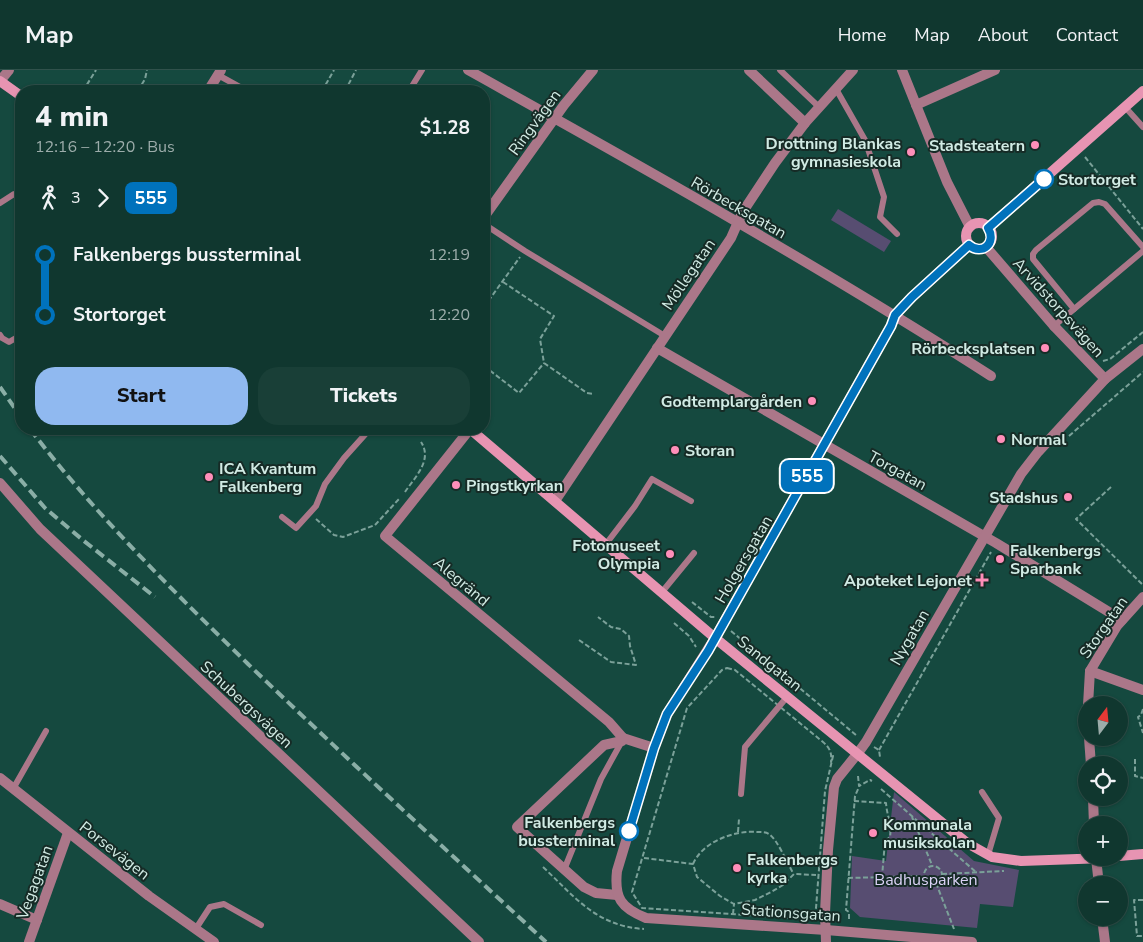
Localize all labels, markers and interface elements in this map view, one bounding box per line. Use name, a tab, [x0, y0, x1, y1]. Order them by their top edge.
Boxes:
text: Map	[25, 19, 73, 51]
text: Home	[838, 23, 886, 47]
text: Map	[914, 23, 950, 47]
text: About	[978, 23, 1028, 47]
text: Contact	[1056, 23, 1118, 47]
street label: Ringvägen	[503, 85, 566, 160]
text: 4 min	[35, 98, 109, 136]
text: $1.28	[420, 115, 470, 141]
place label: Drottning Blankas gymnasieskola	[766, 133, 901, 173]
place label: Stadsteatern	[929, 135, 1025, 157]
text: 12:16 – 12:20 · Bus	[35, 136, 175, 158]
marker: Stadsteatern	[1029, 139, 1041, 151]
marker: Drottning Blankas gymnasieskola	[905, 146, 917, 158]
marker: Stortorget	[1034, 169, 1054, 189]
place label: Stortorget	[1058, 169, 1137, 191]
street label: Rörbecksgatan	[687, 172, 790, 244]
icon: walk	[35, 184, 63, 212]
icon: forward	[89, 184, 117, 212]
text: 555	[135, 186, 167, 210]
text: 3	[71, 187, 81, 209]
street label: Möllegatan	[657, 235, 721, 315]
text: Falkenbergs bussterminal	[73, 242, 301, 268]
text: 12:19	[428, 244, 470, 266]
street label: Arvidstorpsvägen	[1007, 253, 1109, 362]
text: Stortorget	[73, 302, 166, 328]
text: 12:20	[428, 304, 470, 326]
place label: Rörbecksplatsen	[911, 338, 1035, 360]
marker: Rörbecksplatsen	[1039, 342, 1051, 354]
button: Start	[35, 367, 248, 425]
button: Tickets	[258, 367, 470, 425]
place label: Godtemplargården	[661, 391, 802, 413]
marker: Godtemplargården	[806, 395, 818, 407]
place label: Normal	[1011, 429, 1066, 451]
marker: Normal	[995, 433, 1007, 445]
place label: Storan	[685, 440, 735, 462]
marker: Storan	[669, 444, 681, 456]
street label: Torgatan	[864, 446, 931, 496]
place label: ICA Kvantum Falkenberg	[219, 458, 316, 498]
line badge: 555	[778, 460, 836, 492]
text: 555	[791, 464, 823, 488]
marker: ICA Kvantum Falkenberg	[203, 471, 215, 483]
place label: Pingstkyrkan	[466, 475, 563, 497]
marker: Pingstkyrkan	[450, 479, 462, 491]
place label: Stadshus	[989, 487, 1058, 509]
marker: Stadshus	[1062, 491, 1074, 503]
street label: Holgersgatan	[710, 512, 778, 607]
place label: Fotomuseet Olympia	[572, 535, 661, 575]
place label: Falkenbergs Sparbank	[1010, 540, 1101, 580]
marker: Fotomuseet Olympia	[664, 548, 676, 560]
street label: Alegränd	[429, 552, 494, 612]
marker: Falkenbergs Sparbank	[994, 553, 1006, 565]
place label: Apoteket Lejonet	[844, 570, 973, 592]
marker: Apoteket Lejonet	[976, 574, 988, 586]
street label: Storgatan	[1074, 592, 1133, 663]
street label: Nygatan	[885, 606, 935, 669]
street label: Sandgatan	[732, 631, 807, 697]
street label: Schubergsvägen	[195, 656, 297, 753]
north arrow	[1078, 696, 1128, 746]
map controls	[1078, 696, 1128, 926]
button: locate	[1078, 756, 1128, 806]
place label: Falkenbergs bussterminal	[518, 812, 615, 852]
place label: Kommunala musikskolan	[883, 814, 975, 854]
street label: Porsevägen	[75, 816, 154, 885]
button: +	[1078, 816, 1128, 866]
marker: Falkenbergs bussterminal	[619, 821, 639, 841]
marker: Kommunala musikskolan	[867, 827, 879, 839]
street label: Vegagatan	[11, 842, 59, 923]
place label: Falkenbergs kyrka	[747, 849, 838, 889]
marker: Falkenbergs kyrka	[731, 862, 743, 874]
park label: Badhusparken	[874, 869, 978, 891]
button: −	[1078, 876, 1128, 926]
street label: Stationsgatan	[740, 899, 842, 927]

